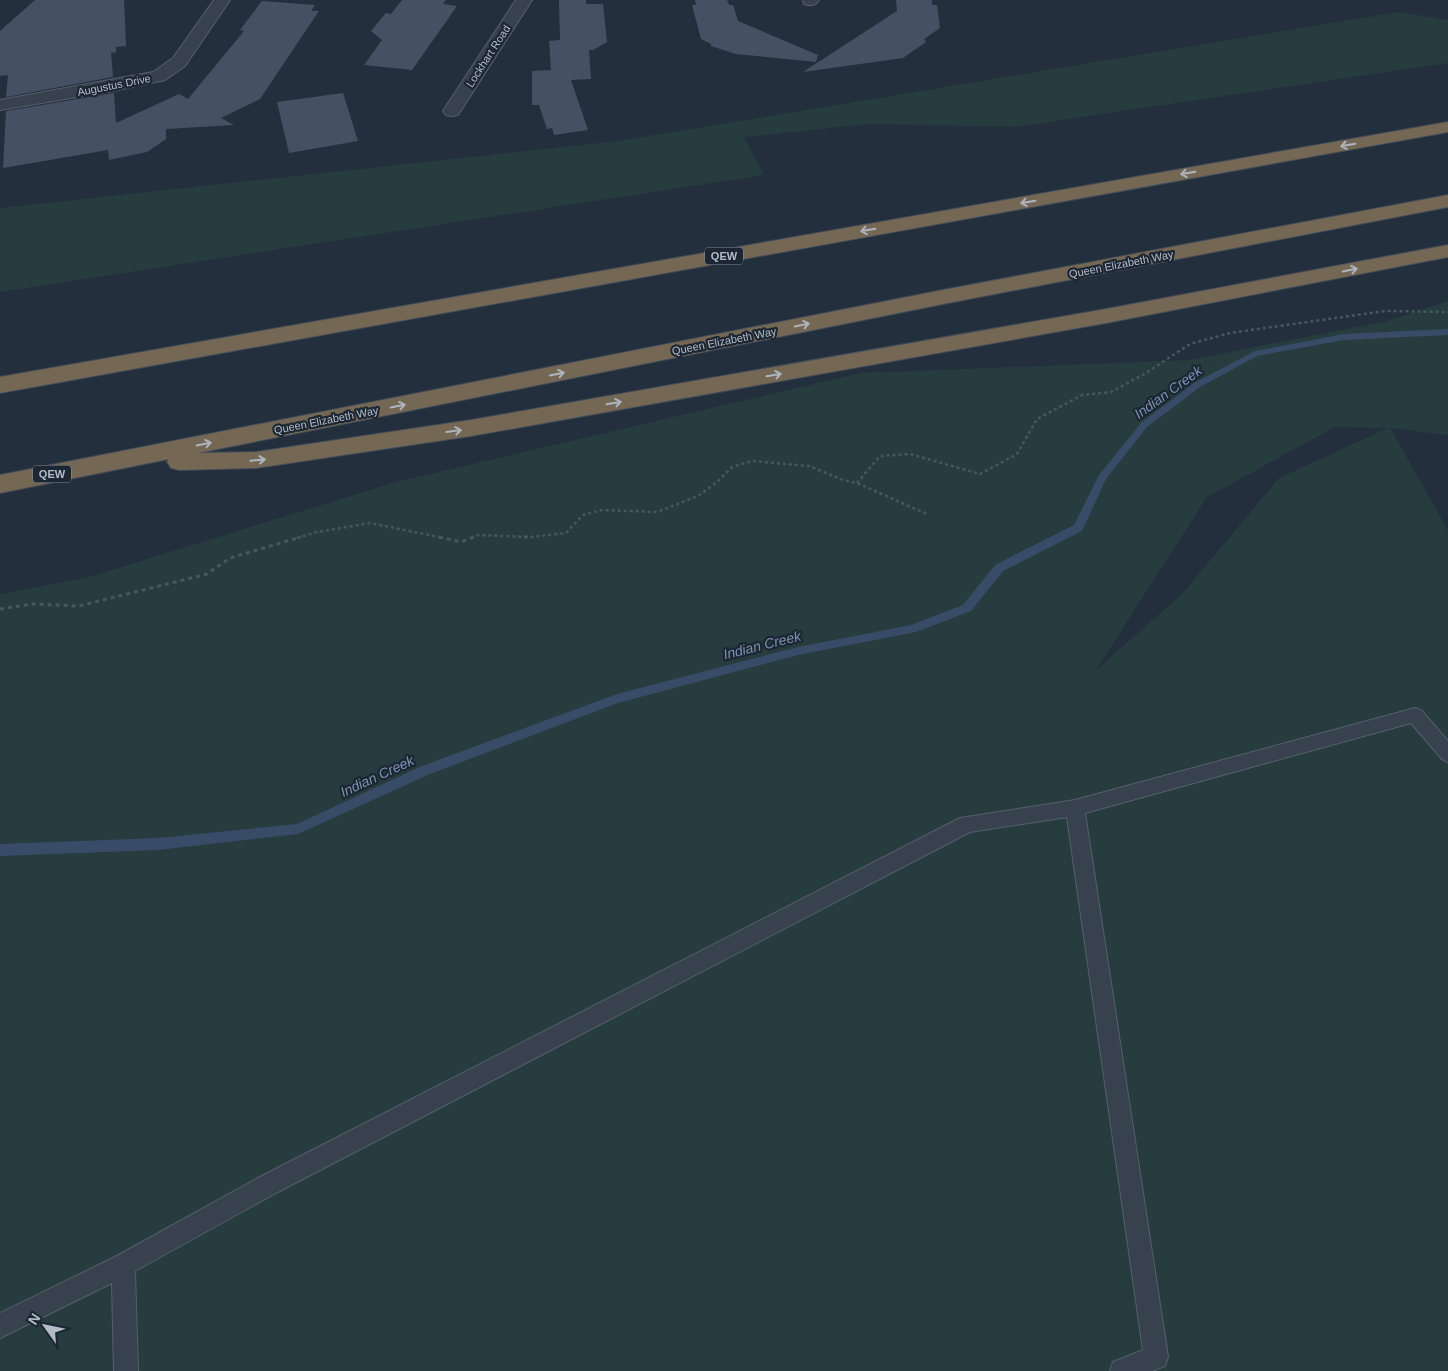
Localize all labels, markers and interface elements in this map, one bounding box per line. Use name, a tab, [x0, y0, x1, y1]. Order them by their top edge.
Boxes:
street label: Lockhart Road	[463, 23, 513, 89]
street label: Augustus Drive	[76, 72, 152, 98]
one-way arrow	[1341, 140, 1357, 150]
one-way arrow	[1181, 169, 1197, 179]
one-way arrow	[1021, 197, 1037, 207]
one-way arrow	[861, 226, 877, 236]
road number: QEW	[705, 248, 743, 264]
street label: Queen Elizabeth Way	[1068, 248, 1175, 280]
one-way arrow	[1341, 265, 1357, 275]
one-way arrow	[794, 320, 810, 330]
street label: Queen Elizabeth Way	[671, 325, 778, 357]
water label: Indian Creek	[1131, 362, 1206, 422]
one-way arrow	[549, 369, 565, 378]
one-way arrow	[766, 369, 782, 379]
one-way arrow	[605, 398, 621, 408]
one-way arrow	[389, 400, 405, 410]
street label: Queen Elizabeth Way	[273, 404, 380, 436]
one-way arrow	[445, 426, 461, 436]
one-way arrow	[196, 439, 212, 448]
one-way arrow	[250, 455, 266, 465]
road number: QEW	[33, 466, 71, 482]
water label: Indian Creek	[722, 627, 803, 662]
water label: Indian Creek	[338, 752, 417, 800]
north arrow	[20, 1301, 70, 1351]
text: N	[25, 1310, 44, 1328]

